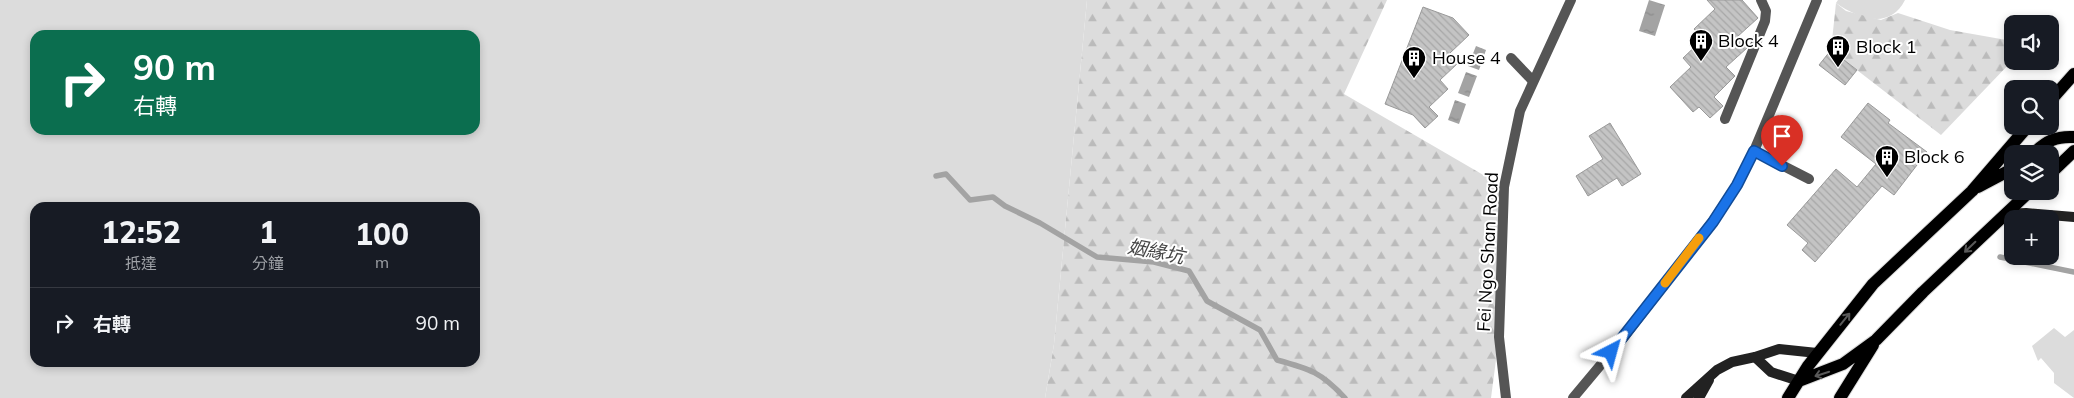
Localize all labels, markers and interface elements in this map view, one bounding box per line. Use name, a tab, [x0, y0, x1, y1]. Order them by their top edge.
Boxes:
map controls	[2004, 15, 2059, 265]
button: sound	[2004, 15, 2059, 70]
building icon: Block 4	[1688, 28, 1714, 62]
place label: Block 4	[1718, 29, 1779, 52]
building icon: Block 1	[1825, 34, 1851, 68]
place label: Block 1	[1856, 35, 1916, 58]
text: 90 m	[133, 45, 216, 89]
building icon: House 4	[1401, 45, 1427, 79]
place label: House 4	[1432, 46, 1501, 69]
icon: right	[50, 50, 115, 115]
button: search	[2004, 80, 2059, 135]
text: 右轉	[133, 92, 177, 120]
pin	[1761, 115, 1803, 166]
icon: arrive	[1768, 122, 1796, 150]
building icon: Block 6	[1874, 144, 1900, 178]
place label: Block 6	[1904, 145, 1964, 168]
button: layers	[2004, 145, 2059, 200]
street label: Fei Ngo Shan Road	[1472, 172, 1503, 332]
button: +	[2004, 210, 2059, 265]
text: 12:52	[101, 213, 181, 251]
text: 1	[259, 213, 277, 251]
text: 100	[355, 215, 409, 253]
water label: 姻緣坑	[1126, 234, 1189, 269]
one-way arrow	[1963, 241, 1976, 253]
text: m	[375, 252, 389, 272]
text: 抵達	[125, 253, 157, 273]
text: 分鐘	[252, 253, 284, 273]
icon: right	[50, 309, 78, 337]
text: 90 m	[416, 311, 460, 335]
text: 右轉	[93, 312, 131, 336]
one-way arrow	[1840, 312, 1851, 325]
position arrow	[1584, 325, 1636, 377]
one-way arrow	[1814, 369, 1830, 379]

